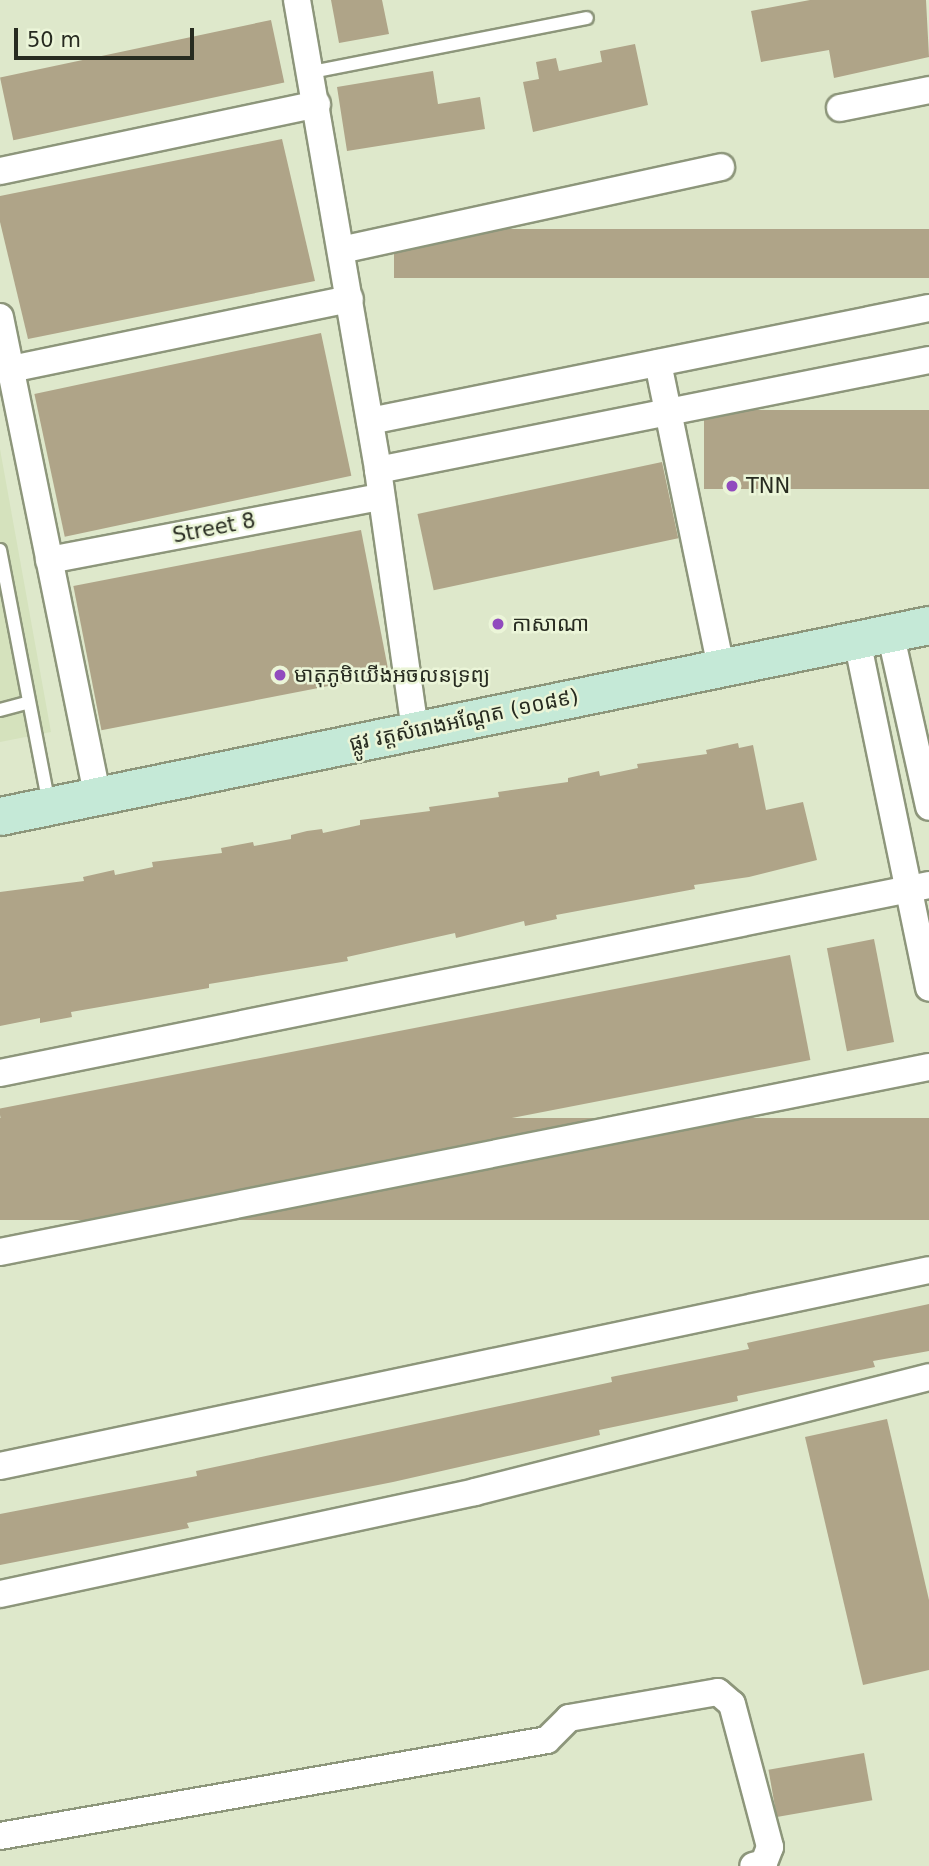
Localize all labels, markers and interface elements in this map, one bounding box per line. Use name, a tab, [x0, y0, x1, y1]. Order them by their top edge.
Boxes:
scale bar	[18, 14, 198, 58]
text: 50 m	[27, 28, 81, 52]
place label: TNN	[746, 473, 790, 499]
marker: TNN	[724, 478, 740, 494]
street label: Street 8	[170, 508, 258, 548]
place label: កាសាណា	[512, 611, 589, 637]
marker: កាសាណា	[490, 616, 506, 632]
place label: មាតុភូមិយើងអចលនទ្រព្យ	[294, 662, 490, 688]
marker: មាតុភូមិយើងអចលនទ្រព្យ	[272, 667, 288, 683]
street label: ផ្លូវ វត្តសំរោងអណ្ដែត (១០៨៩)	[347, 683, 581, 757]

